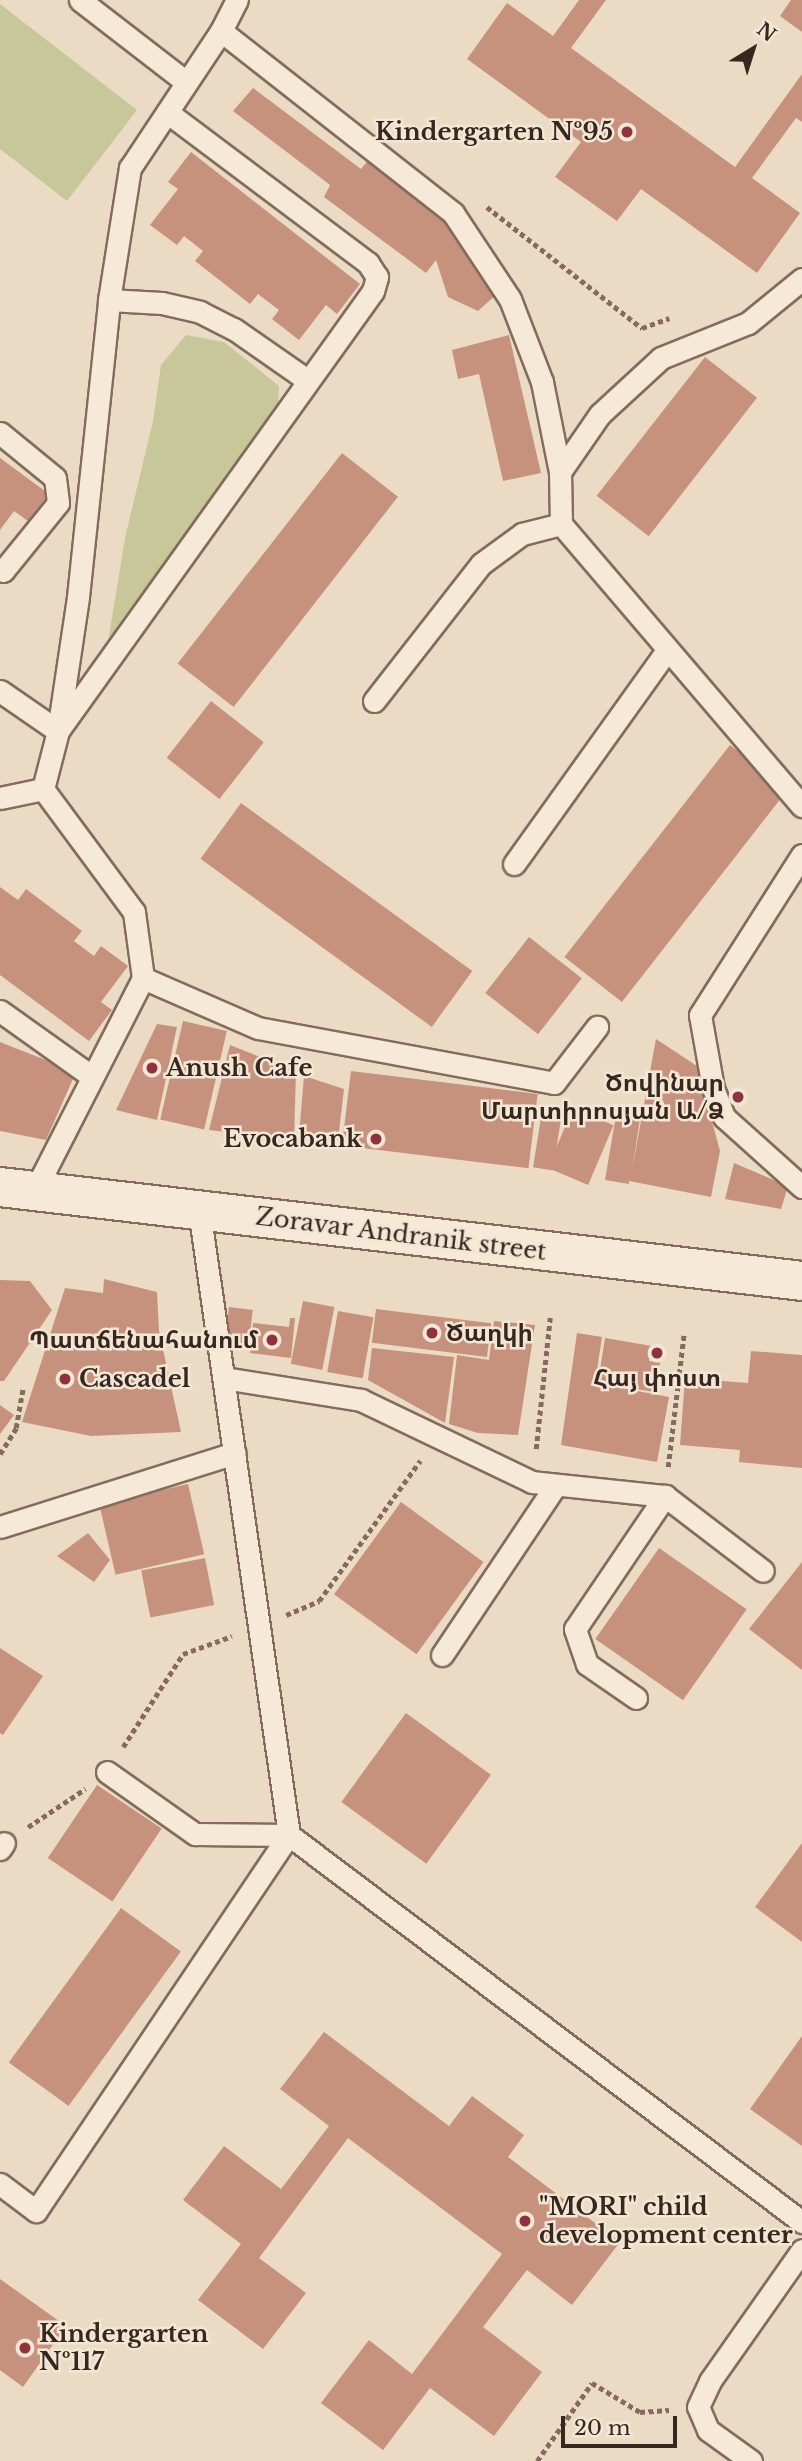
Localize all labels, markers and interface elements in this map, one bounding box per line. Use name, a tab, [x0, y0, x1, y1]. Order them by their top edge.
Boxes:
north arrow	[718, 14, 788, 84]
text: N	[752, 17, 780, 47]
place label: Kindergarten №95	[375, 118, 613, 146]
marker: Kindergarten №95	[619, 124, 635, 140]
place label: Anush Cafe	[166, 1054, 312, 1082]
marker: Anush Cafe	[144, 1060, 160, 1076]
place label: Ծովինար Մարտիրոսյան Ա/Ձ	[481, 1069, 724, 1125]
marker: Ծովինար Մարտիրոսյան Ա/Ձ	[730, 1089, 746, 1105]
place label: Evocabank	[223, 1125, 362, 1153]
marker: Evocabank	[368, 1131, 384, 1147]
street label: Zoravar Andranik street	[253, 1202, 549, 1266]
place label: Ծաղկի	[446, 1319, 533, 1347]
marker: Ծաղկի	[424, 1325, 440, 1341]
place label: Պատճենահանում	[29, 1326, 258, 1354]
marker: Պատճենահանում	[264, 1332, 280, 1348]
marker: Հայ փոստ	[649, 1345, 665, 1361]
place label: Հայ փոստ	[593, 1364, 721, 1392]
place label: Cascadel	[79, 1365, 190, 1393]
marker: Cascadel	[57, 1371, 73, 1387]
place label: "MORI" child development center	[539, 2193, 793, 2249]
marker: "MORI" child development center	[517, 2213, 533, 2229]
place label: Kindergarten №117	[39, 2320, 209, 2376]
marker: Kindergarten №117	[17, 2340, 33, 2356]
scale bar	[564, 2402, 680, 2446]
text: 20 m	[574, 2415, 631, 2441]

